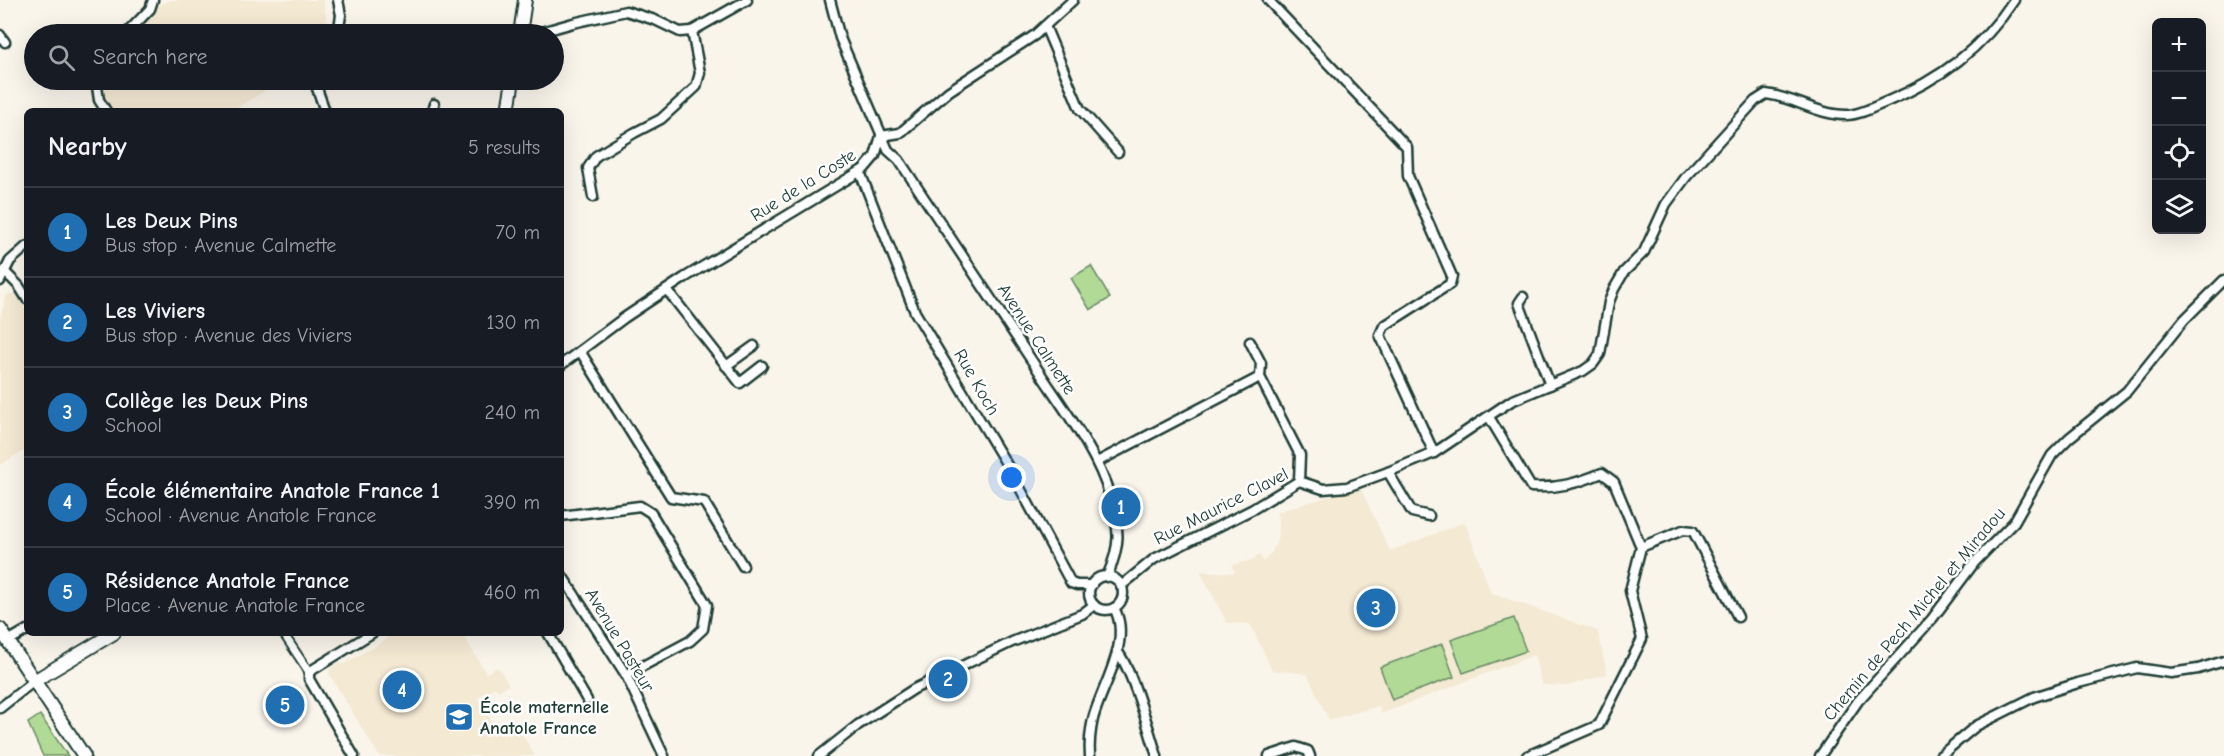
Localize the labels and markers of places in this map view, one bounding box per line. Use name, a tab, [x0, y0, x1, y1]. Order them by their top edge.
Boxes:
pin: 1	[1102, 484, 1140, 530]
pin: 3	[1356, 586, 1396, 630]
pin: 2	[928, 656, 968, 702]
pin: 4	[382, 668, 422, 712]
pin: 5	[266, 682, 304, 728]
place label: École maternelle Anatole France	[480, 696, 609, 739]
school or university icon: École maternelle Anatole France	[443, 701, 475, 733]

